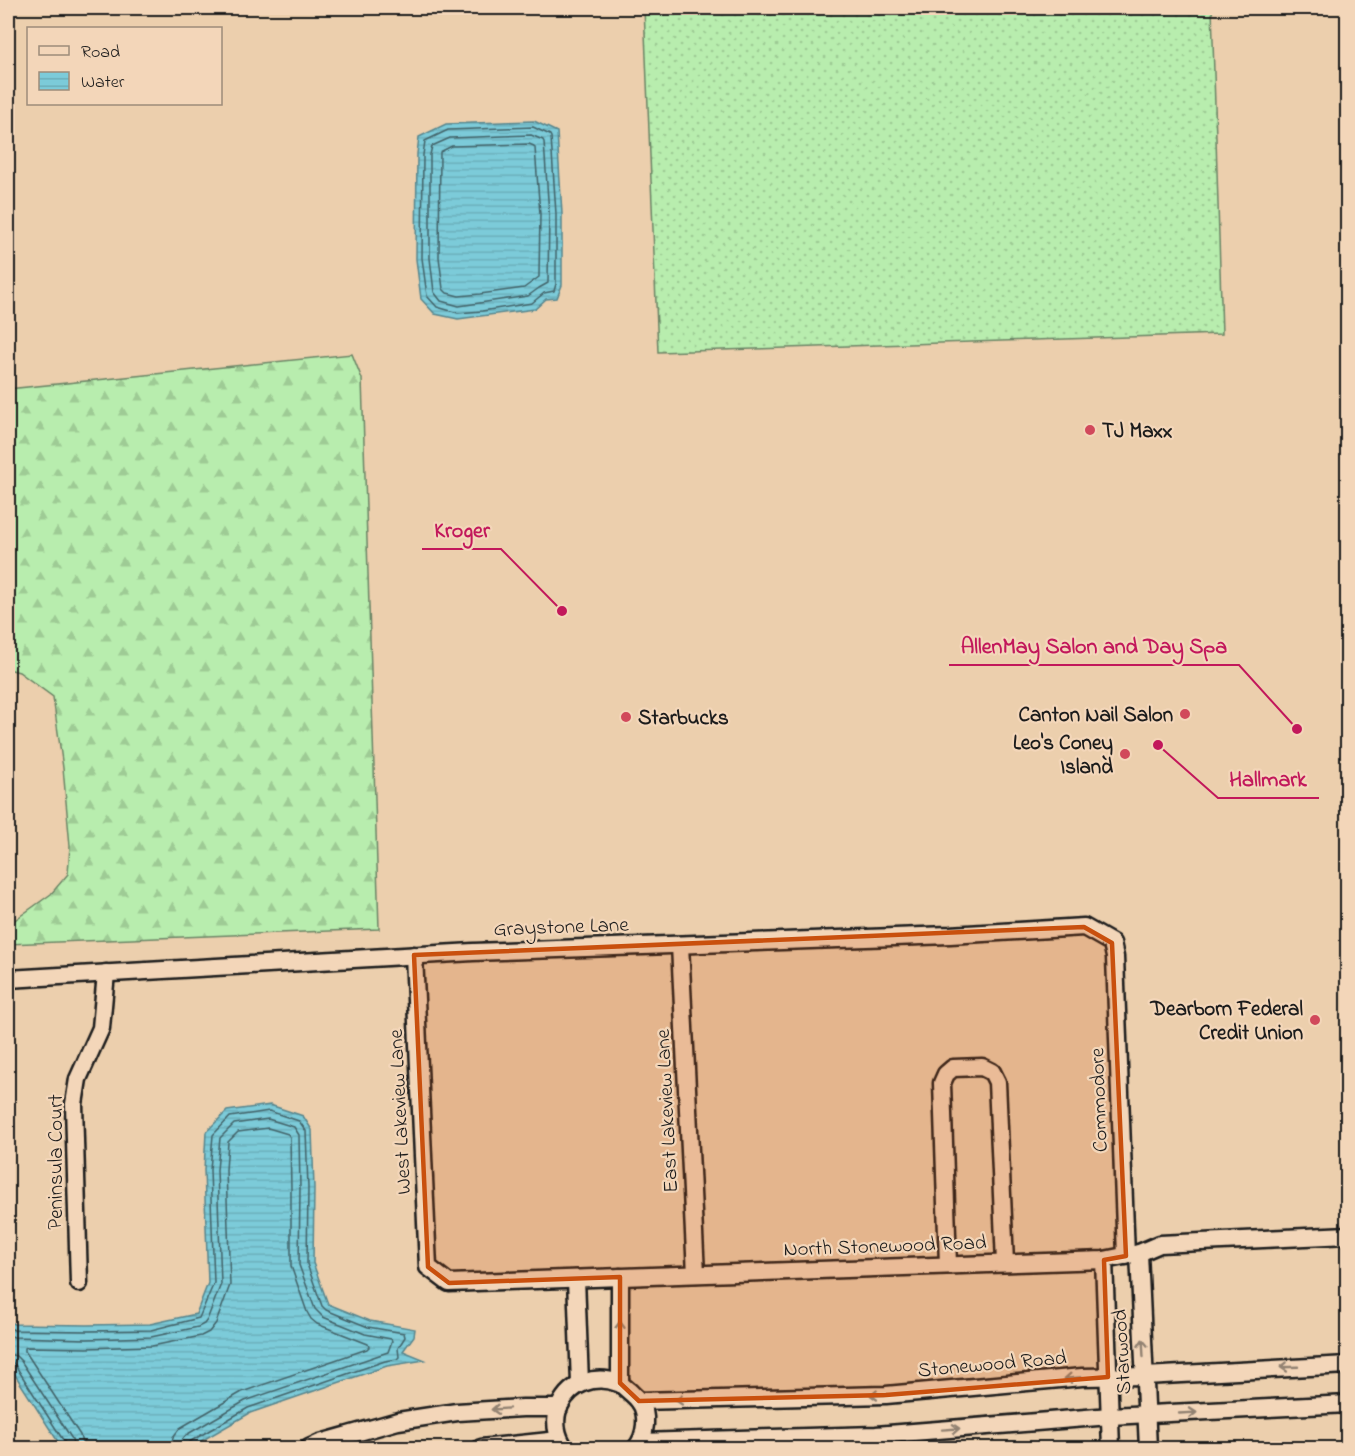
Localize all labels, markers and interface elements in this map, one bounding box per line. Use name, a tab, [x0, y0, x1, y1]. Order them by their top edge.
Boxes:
legend	[27, 27, 222, 105]
text: Road	[81, 40, 120, 66]
text: Water	[81, 70, 125, 96]
place label: TJ Maxx	[1102, 417, 1172, 447]
marker: TJ Maxx	[1083, 423, 1097, 437]
callout: Kroger	[422, 509, 501, 549]
text: Kroger	[434, 516, 491, 549]
callout: AllenMay Salon and Day Spa	[949, 625, 1239, 665]
text: AllenMay Salon and Day Spa	[961, 632, 1227, 665]
place label: Canton Nail Salon	[1019, 701, 1173, 731]
place label: Starbucks	[638, 704, 729, 734]
marker: Canton Nail Salon	[1178, 707, 1192, 721]
marker: Starbucks	[619, 710, 633, 724]
place label: Leo's Coney Island	[1013, 729, 1113, 783]
marker: Leo's Coney Island	[1118, 747, 1132, 761]
callout: Hallmark	[1218, 758, 1319, 798]
text: Hallmark	[1229, 765, 1308, 797]
street label: Graystone Lane	[493, 911, 630, 947]
place label: Dearborn Federal Credit Union	[1150, 995, 1303, 1049]
marker: Dearborn Federal Credit Union	[1308, 1013, 1322, 1027]
street label: West Lakeview Lane	[382, 1028, 420, 1195]
street label: East Lakeview Lane	[649, 1028, 687, 1194]
street label: Commodore	[1083, 1047, 1117, 1153]
street label: Peninsula Court	[42, 1094, 72, 1230]
street label: North Stonewood Road	[783, 1228, 987, 1266]
street label: Starwood	[1106, 1308, 1140, 1395]
one-way arrow	[614, 1321, 626, 1341]
one-way arrow	[1138, 1339, 1149, 1359]
street label: Stonewood Road	[916, 1344, 1068, 1386]
one-way arrow	[1280, 1362, 1300, 1373]
one-way arrow	[1064, 1373, 1084, 1384]
one-way arrow	[870, 1389, 890, 1400]
one-way arrow	[675, 1394, 695, 1405]
one-way arrow	[491, 1404, 511, 1415]
one-way arrow	[1177, 1407, 1197, 1418]
one-way arrow	[941, 1423, 961, 1434]

